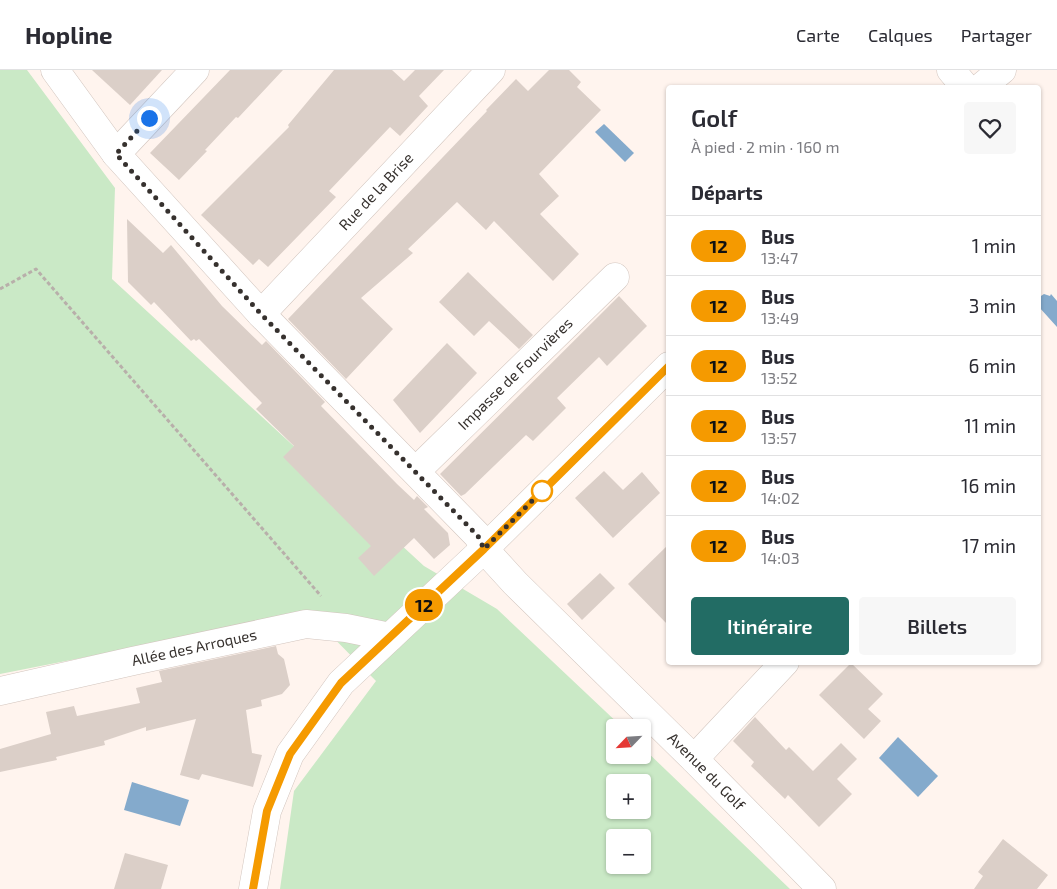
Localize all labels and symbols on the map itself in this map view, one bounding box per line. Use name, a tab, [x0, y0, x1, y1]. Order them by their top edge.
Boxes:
your location	[137, 106, 162, 131]
street label: Rue de la Brise	[335, 148, 416, 234]
street label: Impasse de Fourvières	[454, 313, 576, 433]
unlabelled marker	[531, 480, 553, 502]
line badge: 12	[402, 589, 446, 621]
street label: Allée des Arroques	[130, 625, 258, 669]
north arrow	[606, 719, 651, 764]
street label: Avenue du Golf	[664, 728, 749, 814]

